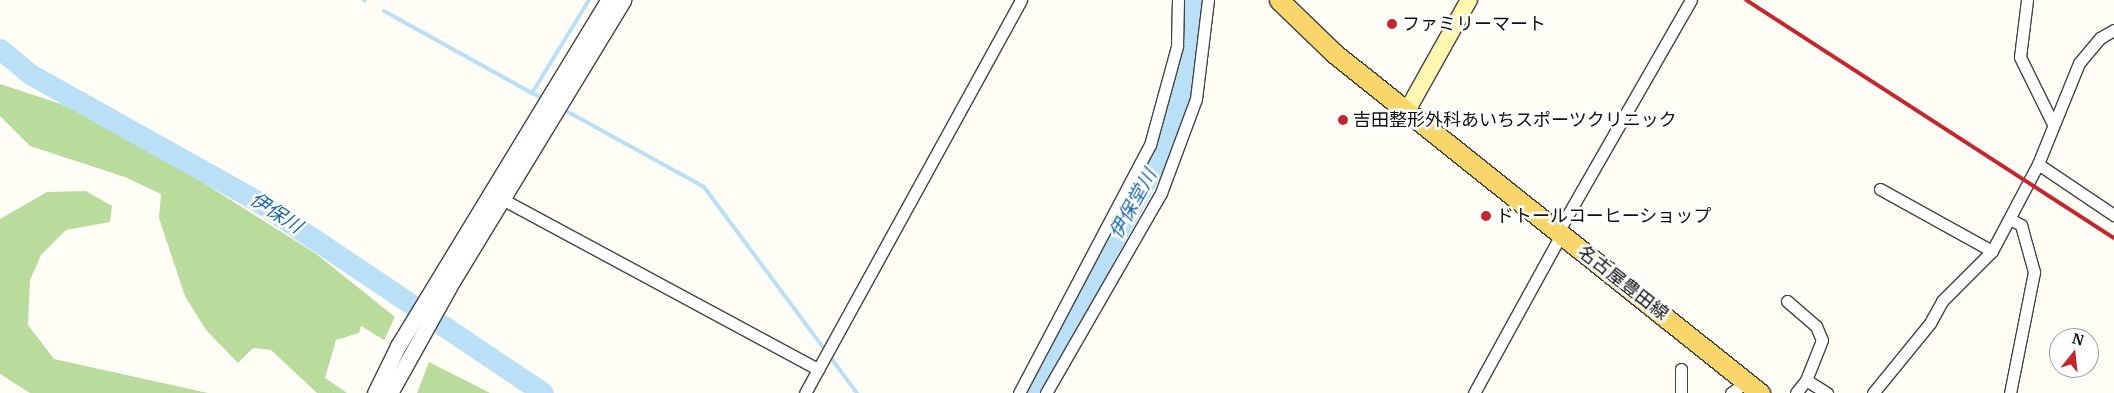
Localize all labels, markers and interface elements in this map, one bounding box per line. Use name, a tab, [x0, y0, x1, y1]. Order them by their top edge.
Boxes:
place label: ファミリーマート	[1402, 13, 1546, 35]
marker: ファミリーマート	[1386, 18, 1398, 30]
place label: 吉田整形外科あいちスポーツクリニック	[1353, 109, 1677, 131]
marker: 吉田整形外科あいちスポーツクリニック	[1337, 114, 1349, 126]
water label: 伊保堂川	[1105, 165, 1161, 243]
water label: 伊保川	[246, 188, 306, 238]
place label: ドトールコーヒーショップ	[1496, 205, 1712, 227]
marker: ドトールコーヒーショップ	[1480, 210, 1492, 222]
street label: 名古屋豊田線	[1574, 241, 1672, 325]
north arrow	[2049, 328, 2099, 378]
text: N	[2070, 329, 2086, 350]

